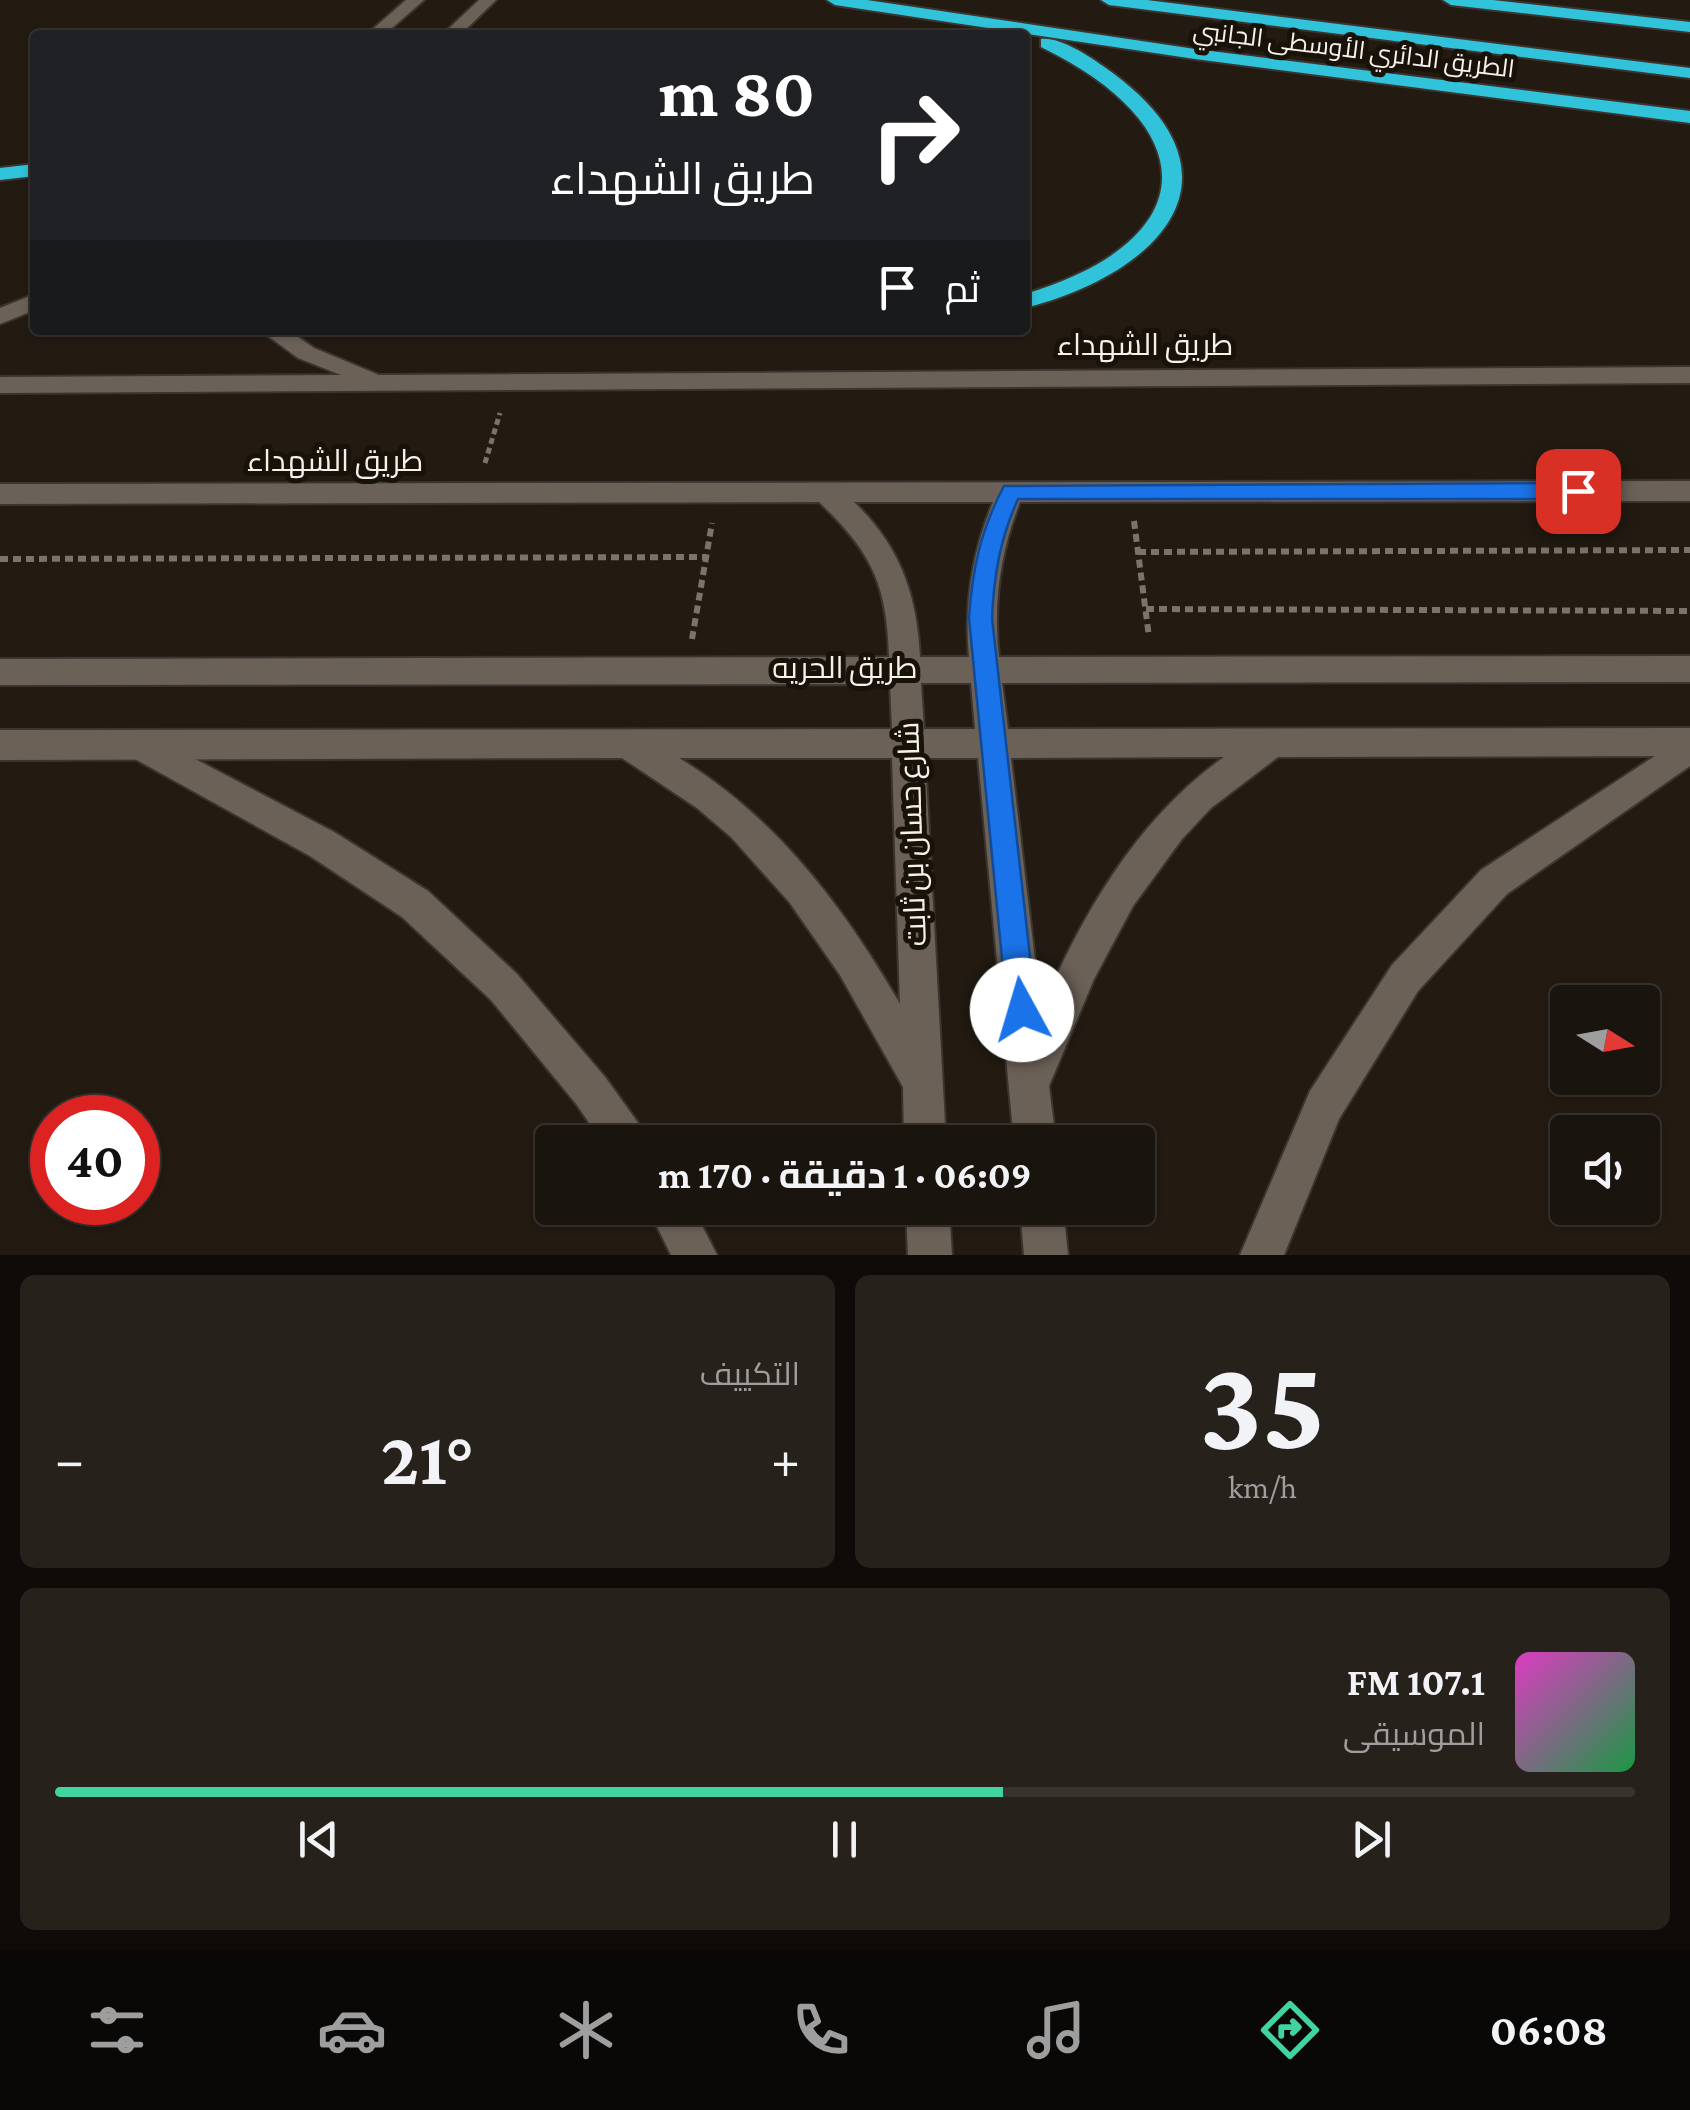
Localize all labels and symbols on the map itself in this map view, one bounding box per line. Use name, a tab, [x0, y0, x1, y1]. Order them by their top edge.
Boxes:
street label: الطريق الدائري الأوسطى الجانبي	[1191, 16, 1516, 89]
street label: طريق الشهداء	[1057, 328, 1233, 363]
street label: طريق الشهداء	[247, 444, 423, 479]
pin	[1536, 449, 1621, 534]
street label: طريق الحريه	[772, 651, 918, 686]
street label: شارع حسان بن ثابت	[891, 721, 936, 947]
position arrow	[970, 958, 1074, 1062]
north arrow	[1550, 985, 1660, 1095]
speed limit sign: 40	[30, 1095, 160, 1225]

